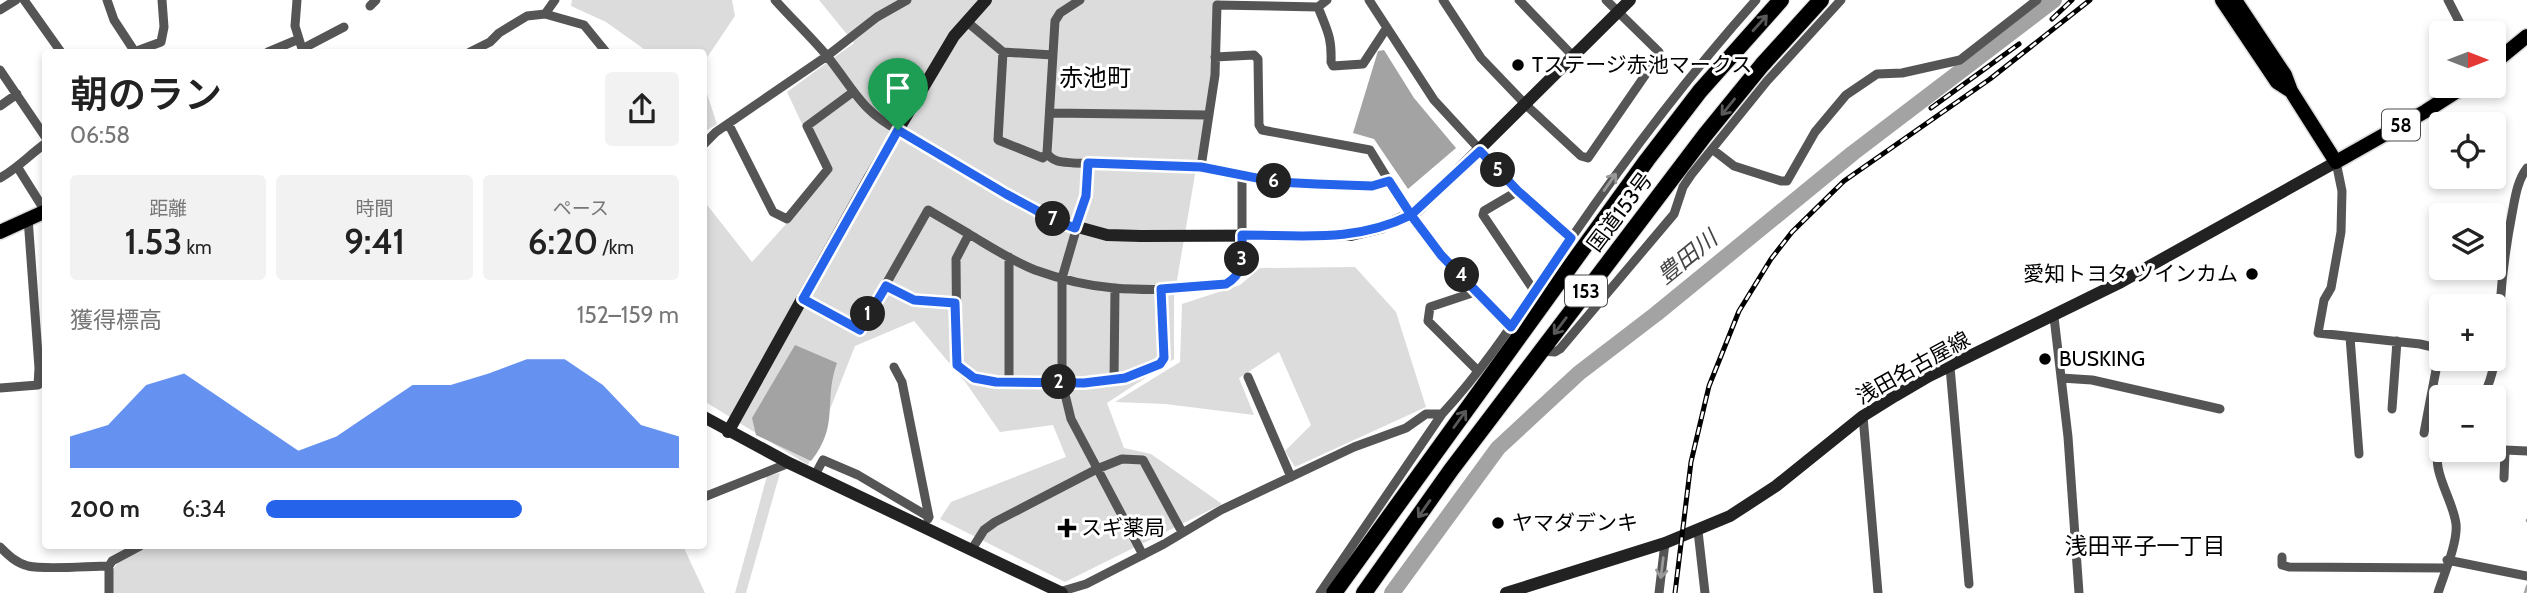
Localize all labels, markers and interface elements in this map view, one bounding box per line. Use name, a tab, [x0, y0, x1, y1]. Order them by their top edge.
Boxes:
one-way arrow	[1752, 15, 1769, 32]
north arrow	[2429, 21, 2506, 98]
map controls	[2429, 21, 2506, 462]
place label: Tステージ赤池マークス	[1532, 52, 1752, 77]
marker: Tステージ赤池マークス	[1510, 57, 1526, 73]
pin	[868, 58, 928, 130]
district label: 赤池町	[1059, 63, 1131, 92]
icon: arrive	[879, 69, 917, 107]
text: 朝のラン	[70, 71, 222, 118]
button: share	[605, 72, 679, 146]
one-way arrow	[1720, 97, 1736, 115]
road number: 58	[2382, 110, 2420, 140]
button: locate	[2429, 112, 2506, 189]
text: 06:58	[70, 121, 130, 149]
pin: 5	[1480, 152, 1516, 188]
text: 5	[1492, 158, 1503, 181]
pin: 6	[1256, 164, 1292, 198]
street label: 国道153号	[1582, 167, 1657, 256]
text: 6	[1268, 169, 1279, 192]
one-way arrow	[1603, 173, 1617, 192]
text: 距離	[149, 197, 187, 220]
text: 時間	[355, 197, 394, 220]
text: ペース	[553, 197, 609, 220]
pin: 7	[1036, 202, 1070, 236]
button: layers	[2429, 203, 2506, 280]
text: 7	[1048, 207, 1057, 230]
text: 1.53	[125, 220, 182, 263]
text: 9:41	[344, 220, 405, 263]
text: 6:20	[528, 220, 598, 263]
water label: 豊田川	[1651, 223, 1725, 290]
text: km	[182, 236, 212, 259]
text: /km	[598, 236, 634, 259]
pin: 3	[1224, 242, 1260, 276]
text: 3	[1236, 247, 1247, 270]
pin: 4	[1444, 258, 1480, 292]
place label: 愛知トヨタ ツインカム	[2023, 261, 2238, 286]
text: 4	[1456, 263, 1467, 286]
marker: 愛知トヨタ ツインカム	[2244, 266, 2260, 282]
road number: 153	[1565, 276, 1607, 306]
button: +	[2429, 294, 2506, 371]
pin: 1	[850, 296, 886, 332]
text: 152–159 m	[577, 301, 679, 329]
text: 1	[864, 302, 871, 325]
text: 獲得標高	[70, 306, 162, 334]
one-way arrow	[1552, 316, 1567, 335]
street label: 浅田名古屋線	[1852, 326, 1974, 409]
place label: BUSKING	[2059, 346, 2145, 371]
marker: BUSKING	[2037, 351, 2053, 367]
pin: 2	[1042, 364, 1076, 400]
text: 2	[1053, 370, 1064, 393]
button: −	[2429, 385, 2506, 462]
one-way arrow	[1453, 410, 1468, 428]
text: 200 m	[70, 495, 140, 523]
text: 6:34	[182, 495, 226, 523]
one-way arrow	[1417, 499, 1431, 518]
place label: ヤマダデンキ	[1512, 510, 1638, 535]
place label: スギ薬局	[1081, 515, 1165, 540]
marker: ヤマダデンキ	[1490, 515, 1506, 531]
marker: スギ薬局	[1059, 520, 1075, 536]
district label: 浅田平子一丁目	[2065, 532, 2226, 560]
one-way arrow	[1655, 556, 1668, 579]

